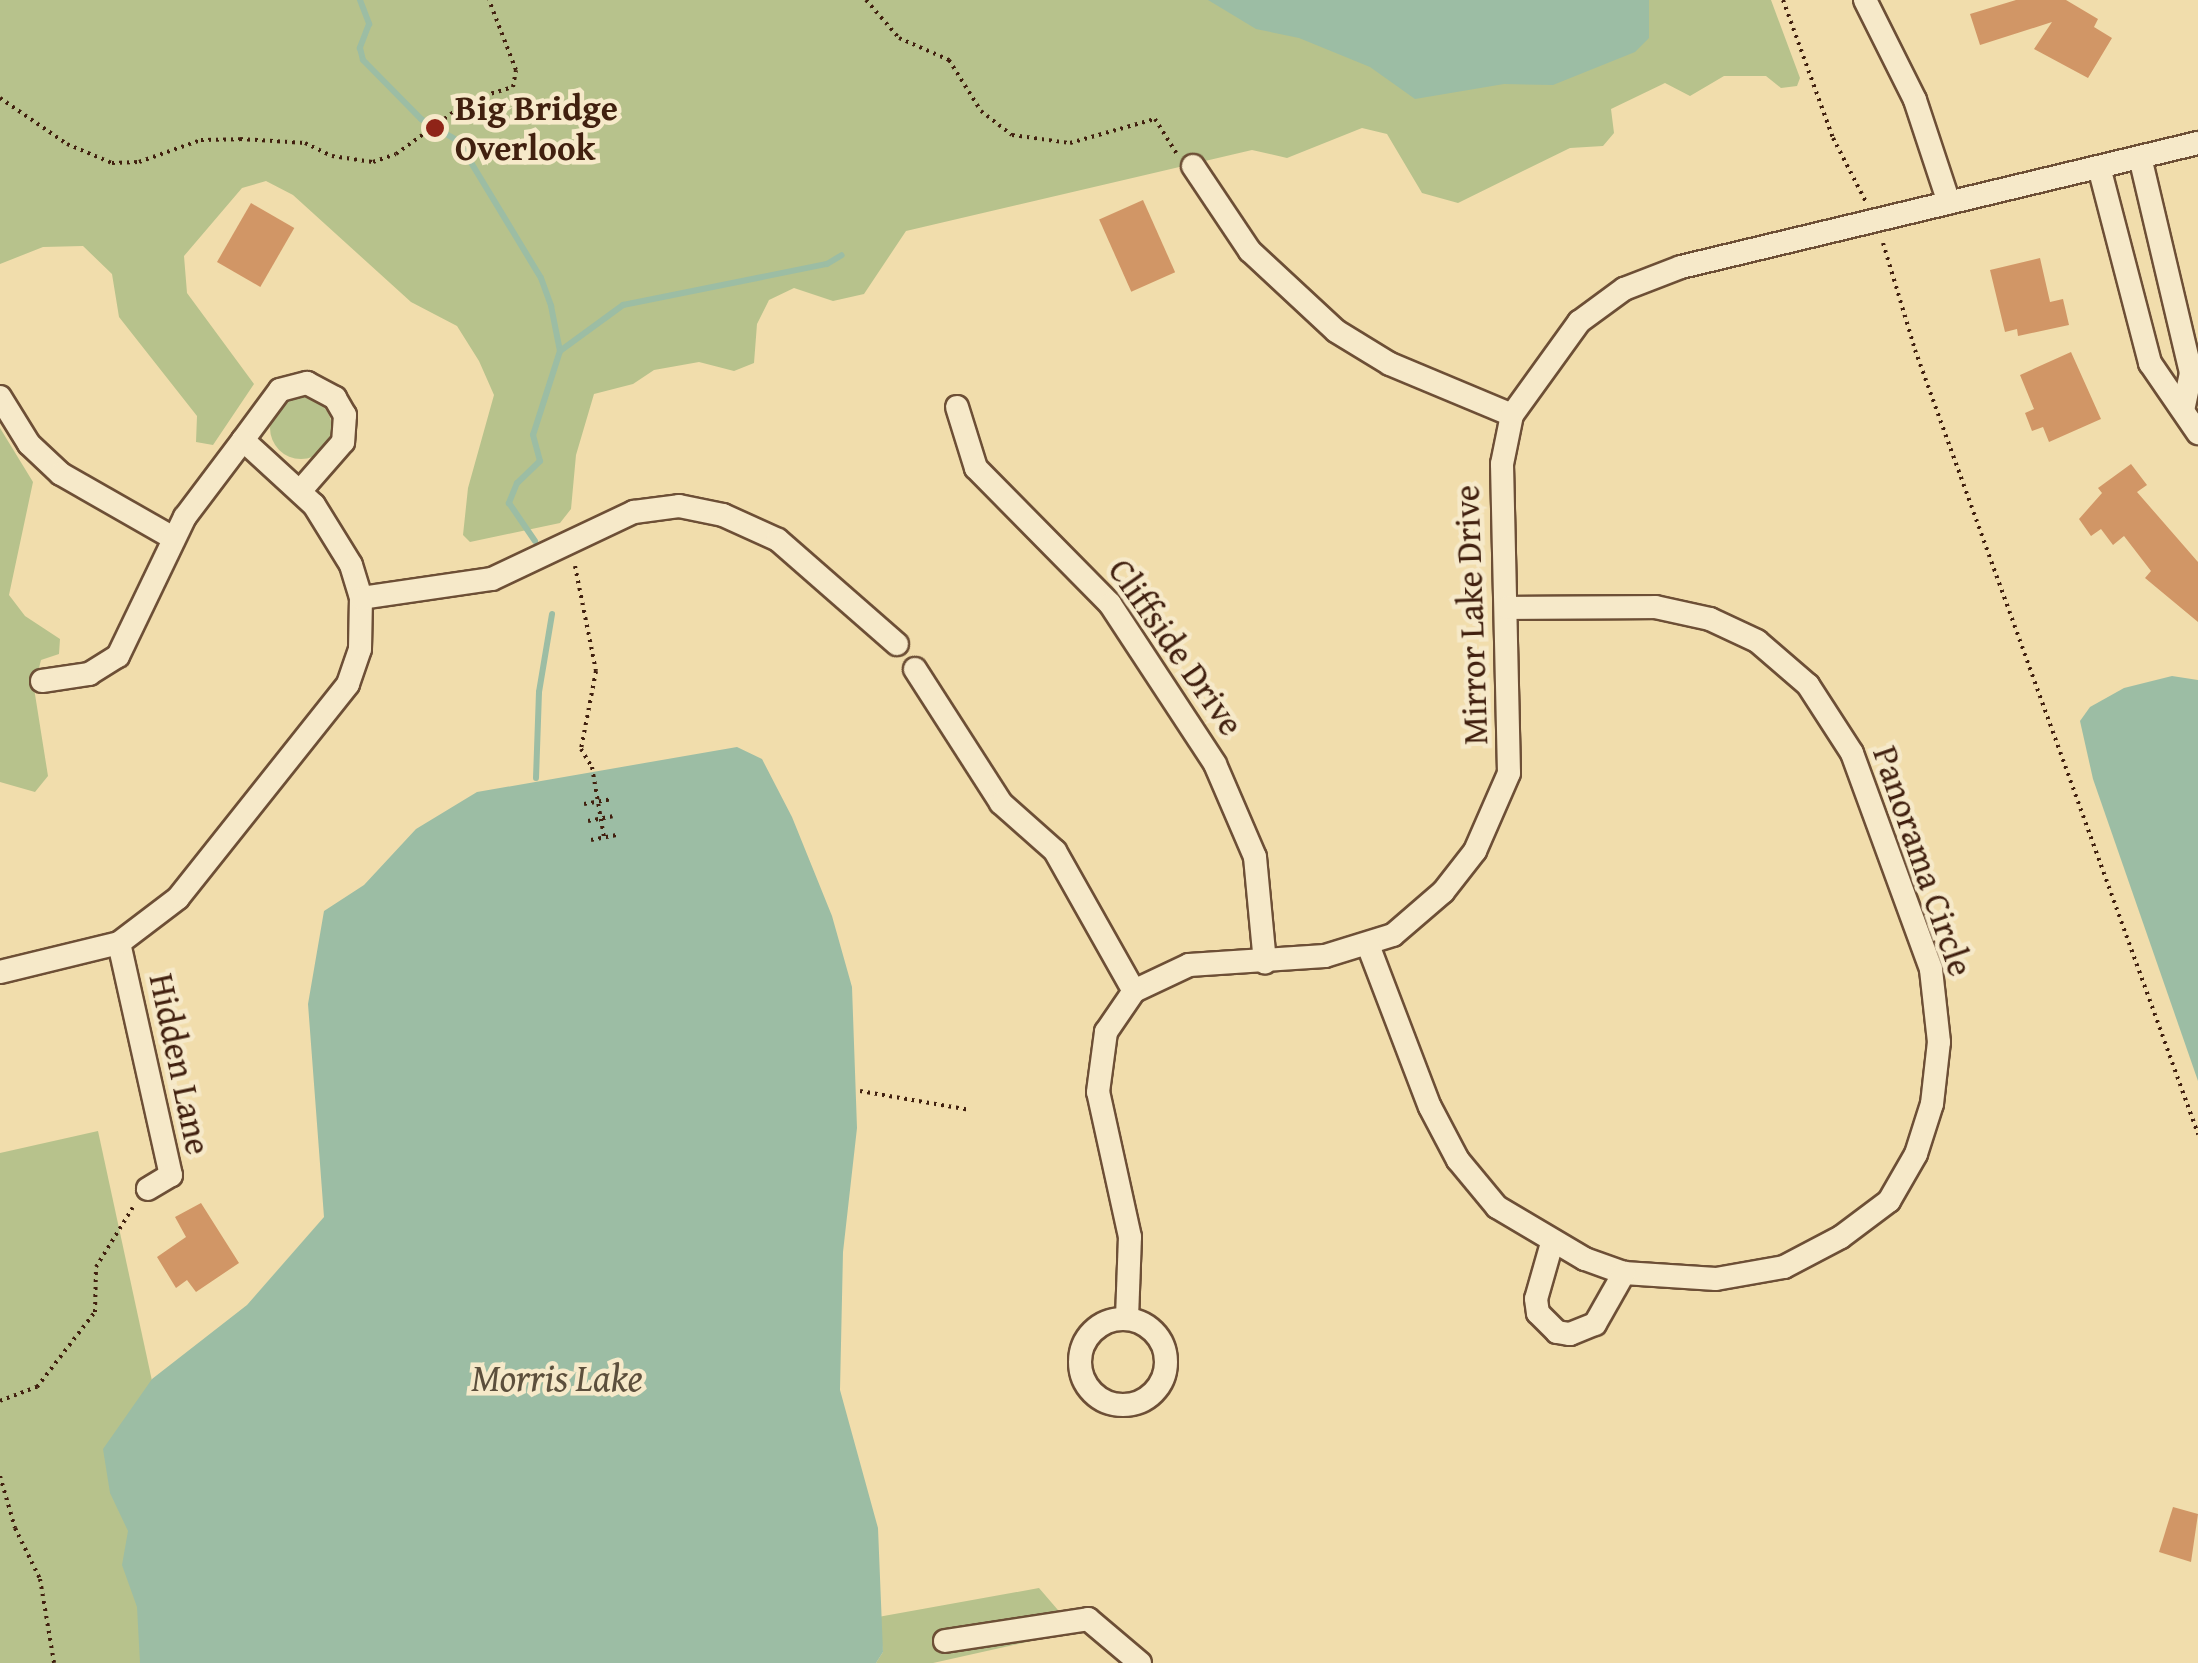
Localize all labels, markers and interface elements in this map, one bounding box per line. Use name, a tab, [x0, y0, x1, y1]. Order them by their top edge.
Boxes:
place label: Big Bridge Overlook	[455, 87, 618, 169]
marker: Big Bridge Overlook	[424, 117, 446, 139]
street label: Mirror Lake Drive	[1445, 484, 1497, 746]
street label: Cliffside Drive	[1100, 551, 1252, 743]
street label: Panorama Circle	[1864, 741, 1982, 981]
street label: Hidden Lane	[140, 970, 220, 1158]
water label: Morris Lake	[471, 1355, 643, 1401]

